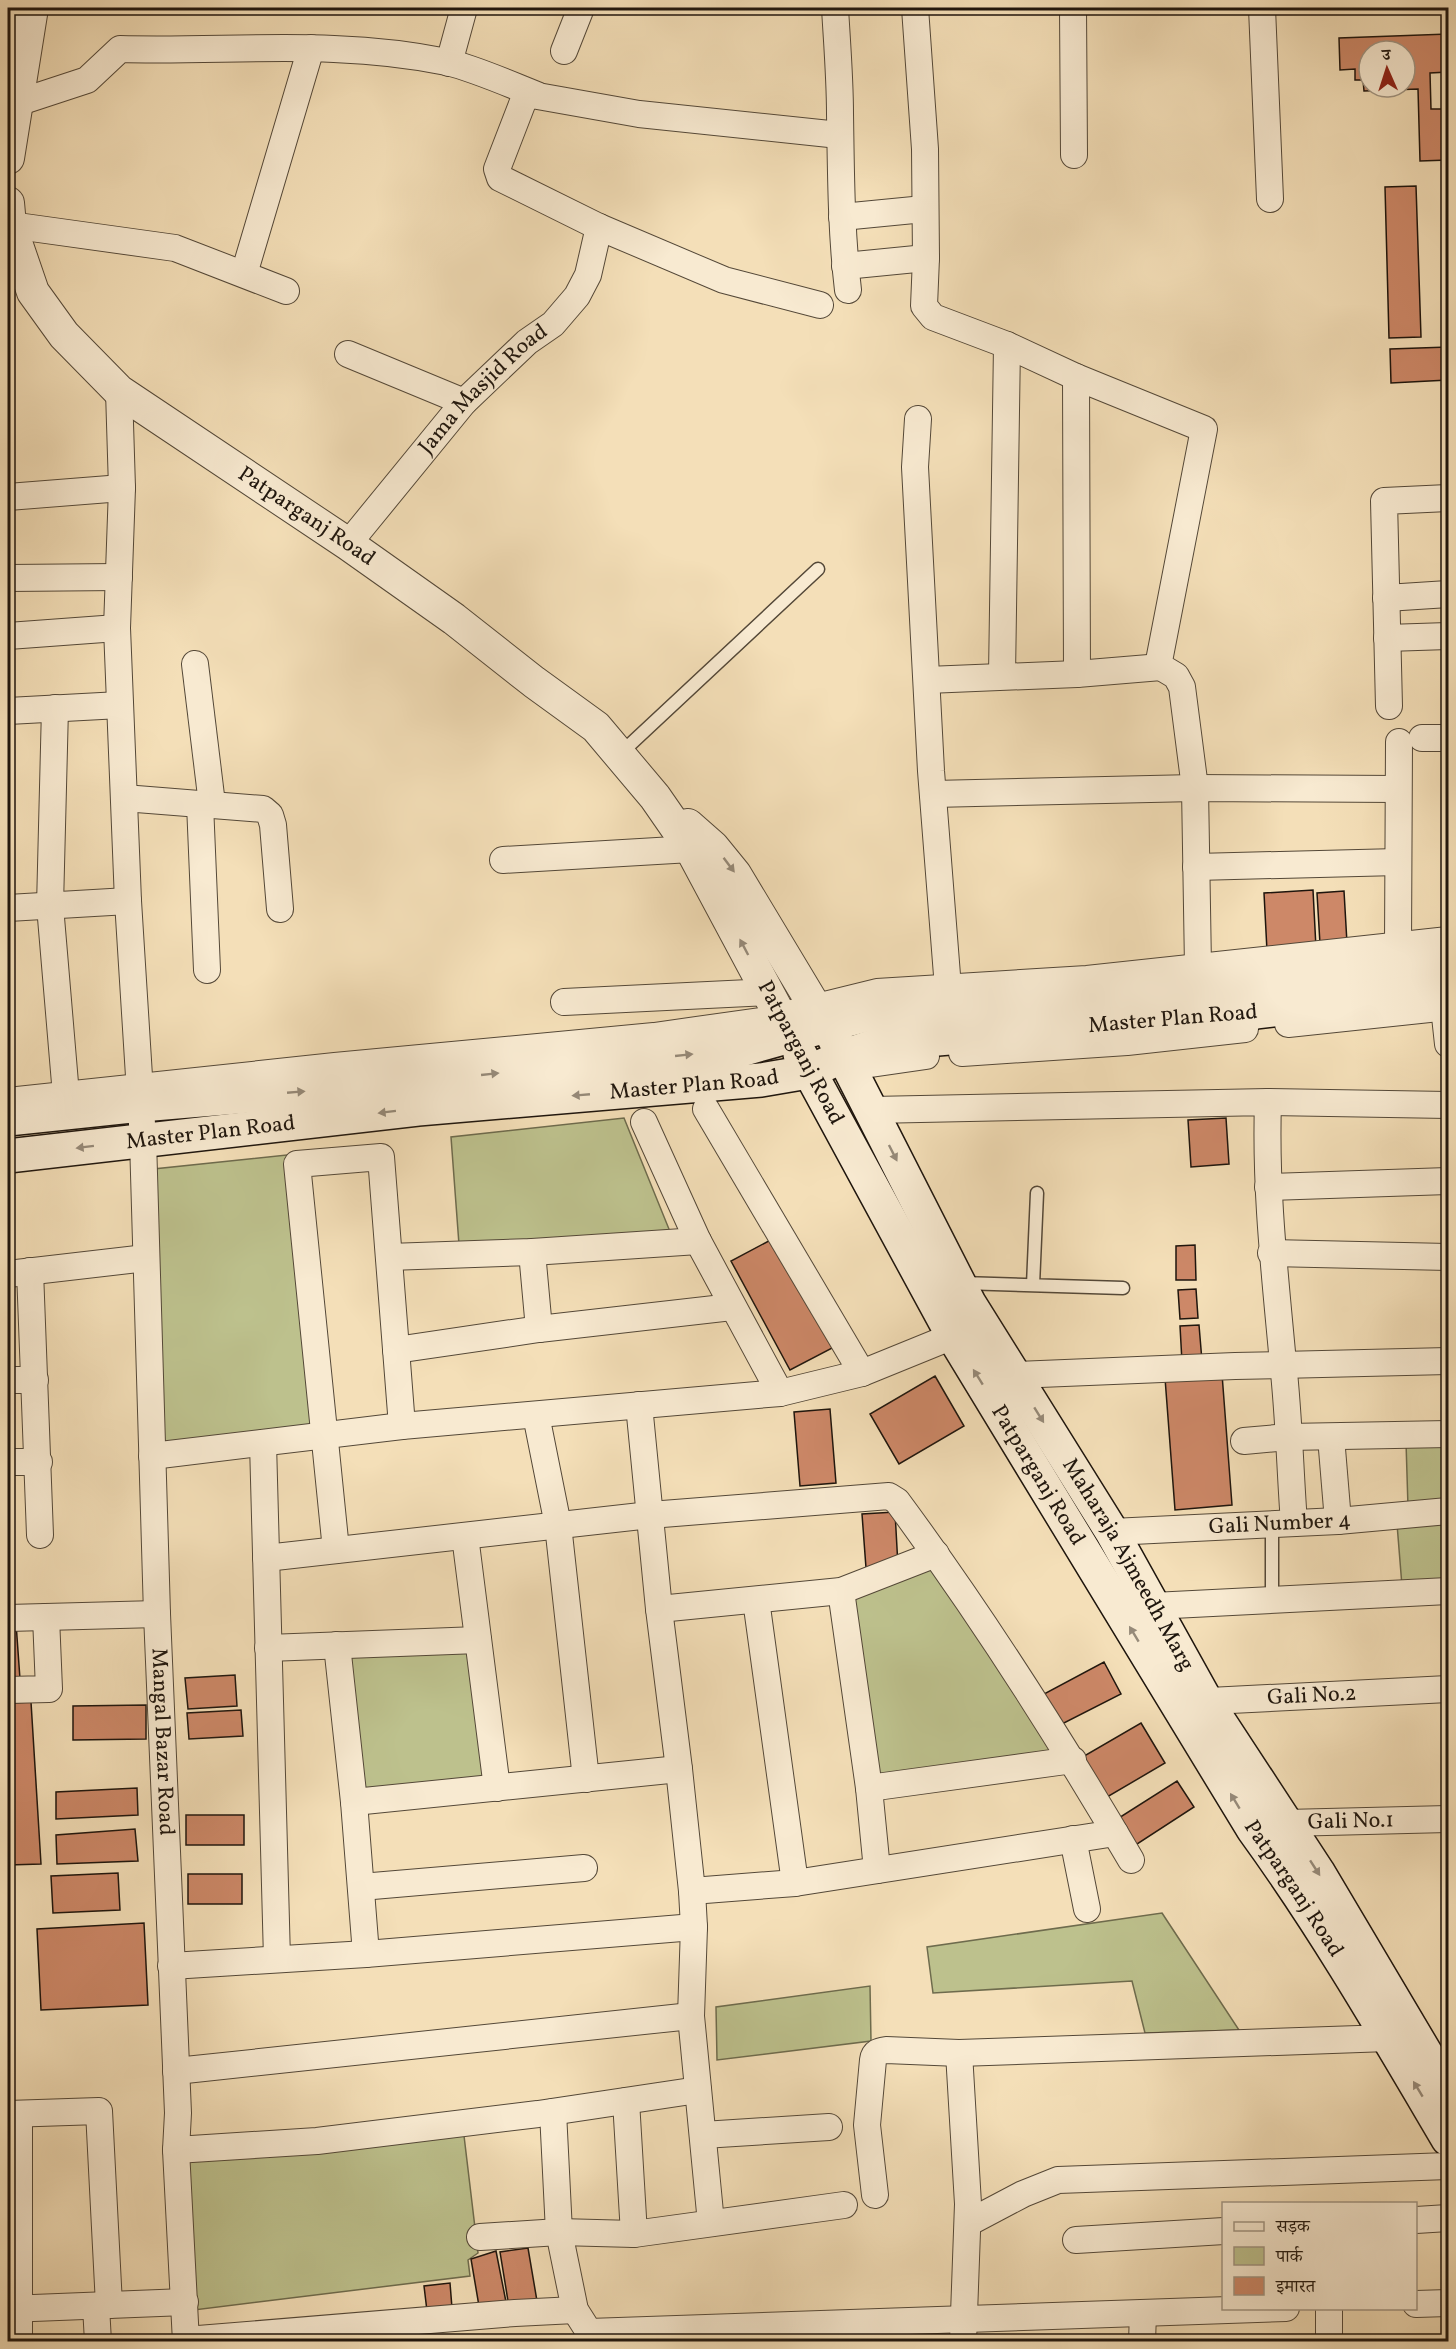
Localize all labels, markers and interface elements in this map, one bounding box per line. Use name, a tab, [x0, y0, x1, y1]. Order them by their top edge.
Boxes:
north arrow	[1357, 39, 1417, 99]
text: उ	[1381, 45, 1393, 67]
street label: Jama Masjid Road	[411, 317, 554, 461]
street label: Patparganj Road	[232, 459, 381, 574]
one-way arrow	[722, 858, 734, 873]
one-way arrow	[739, 938, 749, 955]
street label: Patparganj Road	[749, 975, 851, 1131]
street label: Master Plan Road	[1087, 996, 1259, 1042]
one-way arrow	[674, 1050, 693, 1059]
street label: Master Plan Road	[608, 1062, 781, 1108]
one-way arrow	[480, 1069, 499, 1079]
one-way arrow	[286, 1087, 305, 1097]
one-way arrow	[571, 1090, 590, 1100]
street label: Master Plan Road	[124, 1108, 297, 1158]
one-way arrow	[377, 1108, 396, 1117]
one-way arrow	[75, 1142, 94, 1152]
one-way arrow	[888, 1145, 898, 1162]
one-way arrow	[973, 1369, 984, 1385]
street label: Patparganj Road	[983, 1399, 1093, 1552]
one-way arrow	[1033, 1407, 1044, 1423]
street label: Maharaja Ajmeedh Marg	[1054, 1452, 1202, 1677]
street label: Gali Number 4	[1208, 1504, 1352, 1543]
one-way arrow	[1129, 1625, 1139, 1642]
street label: Mangal Bazar Road	[143, 1647, 182, 1836]
street label: Gali No.2	[1266, 1678, 1357, 1714]
one-way arrow	[1230, 1792, 1240, 1809]
street label: Gali No.1	[1307, 1805, 1394, 1838]
street label: Patparganj Road	[1236, 1814, 1351, 1963]
one-way arrow	[1310, 1860, 1321, 1876]
one-way arrow	[1413, 2081, 1424, 2097]
legend	[1222, 2202, 1417, 2310]
text: सड़क	[1275, 2215, 1311, 2240]
text: पार्क	[1275, 2245, 1304, 2270]
text: इमारत	[1275, 2275, 1316, 2300]

